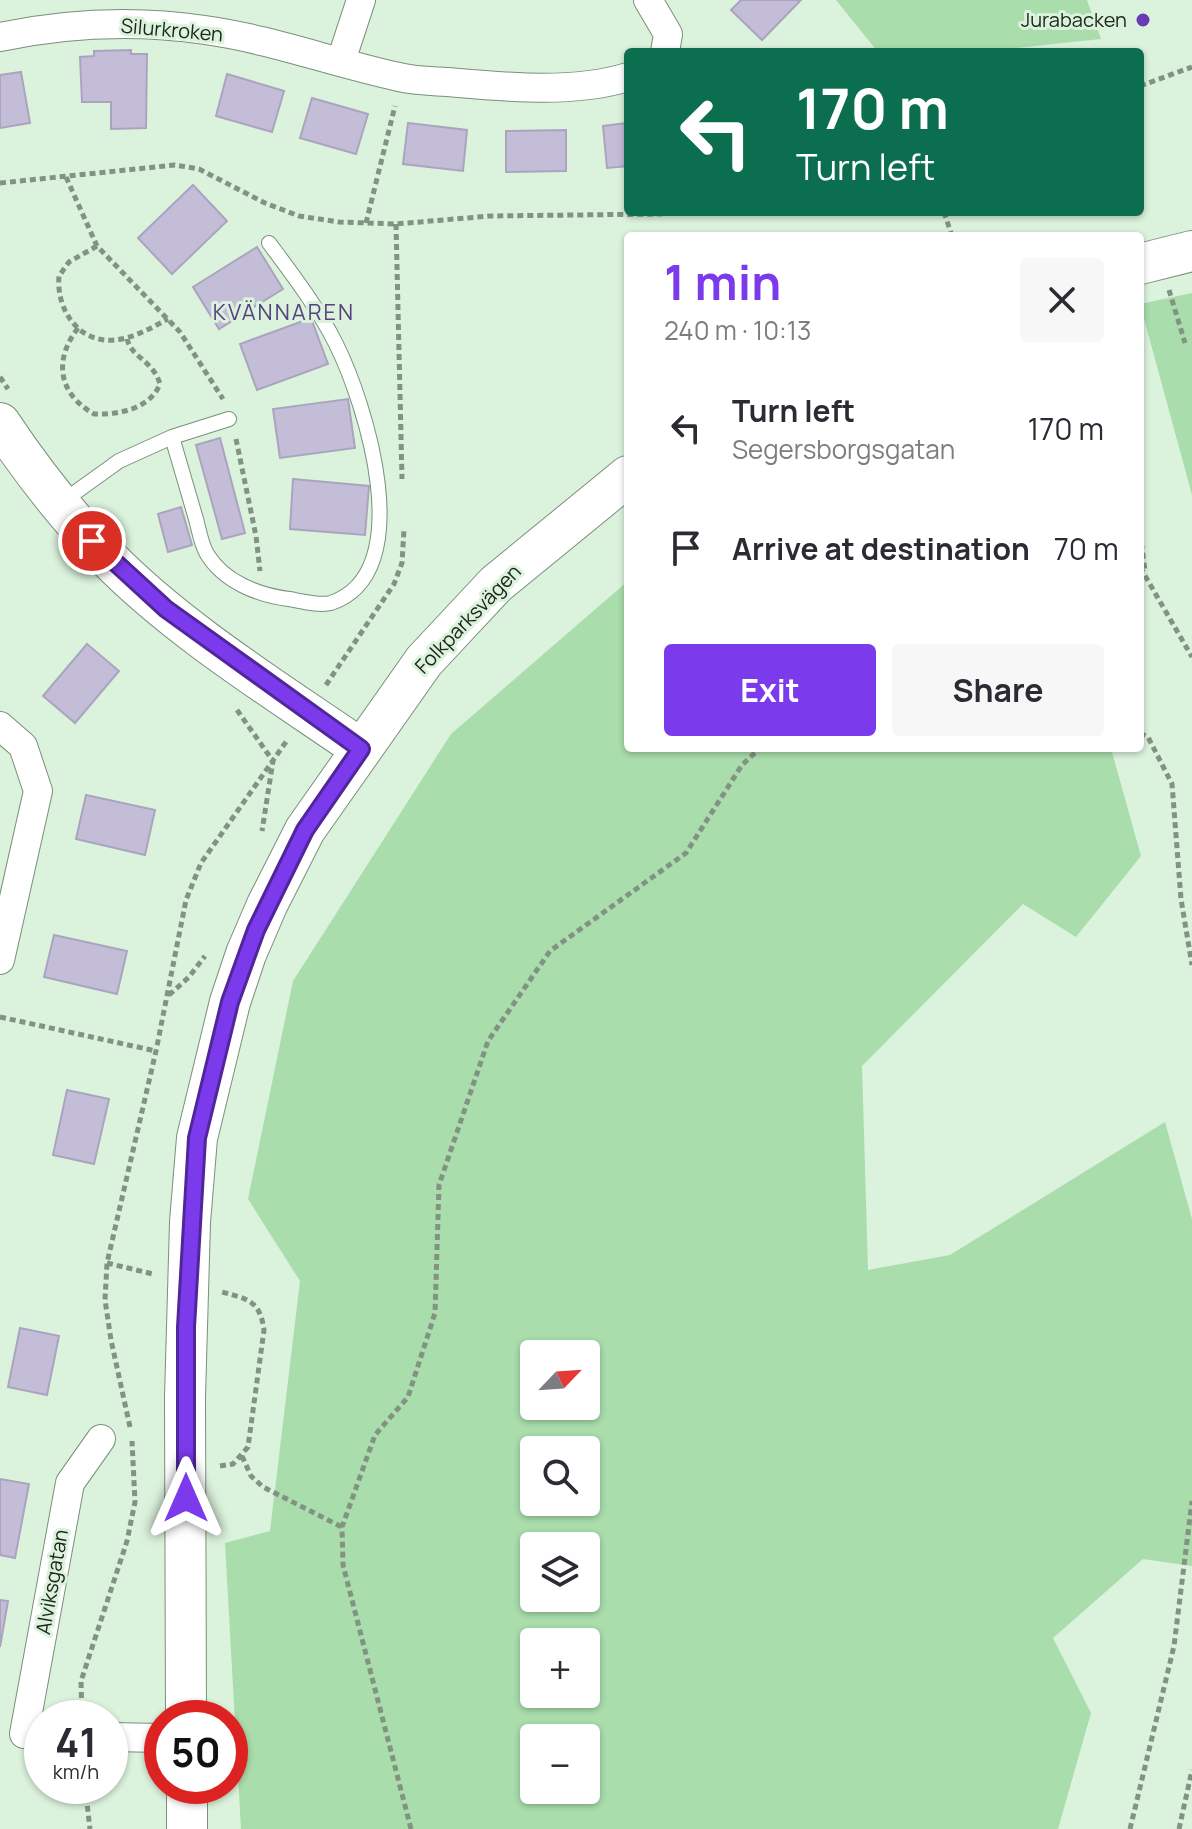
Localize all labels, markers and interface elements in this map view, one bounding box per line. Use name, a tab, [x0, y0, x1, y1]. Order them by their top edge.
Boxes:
place label: Jurabacken	[1021, 6, 1127, 33]
marker: Jurabacken	[1134, 11, 1152, 29]
street label: Silurkroken	[120, 12, 224, 47]
text: 170 m	[796, 69, 949, 146]
icon: left	[664, 80, 768, 184]
text: Turn left	[796, 142, 935, 191]
text: 1 min	[664, 249, 781, 314]
button: close	[1020, 258, 1104, 342]
district label: KVÄNNAREN	[213, 297, 355, 327]
text: 240 m · 10:13	[664, 312, 811, 348]
text: Turn left	[732, 390, 855, 431]
icon: left	[664, 406, 708, 450]
text: 170 m	[1027, 408, 1104, 449]
text: Segersborgsgatan	[732, 431, 955, 467]
pin	[58, 507, 126, 575]
icon: arrive	[70, 519, 114, 563]
icon: arrive	[664, 526, 708, 570]
text: Arrive at destination	[732, 528, 1030, 569]
text: 70 m	[1054, 528, 1119, 569]
street label: Folkparksvägen	[409, 558, 527, 679]
button: Exit	[664, 644, 876, 736]
button: Share	[892, 644, 1104, 736]
north arrow	[520, 1340, 600, 1420]
map controls	[520, 1340, 600, 1804]
button: search	[520, 1436, 600, 1516]
position arrow	[144, 1456, 228, 1540]
street label: Alviksgatan	[29, 1527, 74, 1637]
button: layers	[520, 1532, 600, 1612]
button: +	[520, 1628, 600, 1708]
speed limit sign: 50	[144, 1700, 248, 1804]
text: 41	[55, 1714, 97, 1769]
button: −	[520, 1724, 600, 1804]
text: km/h	[53, 1758, 99, 1785]

